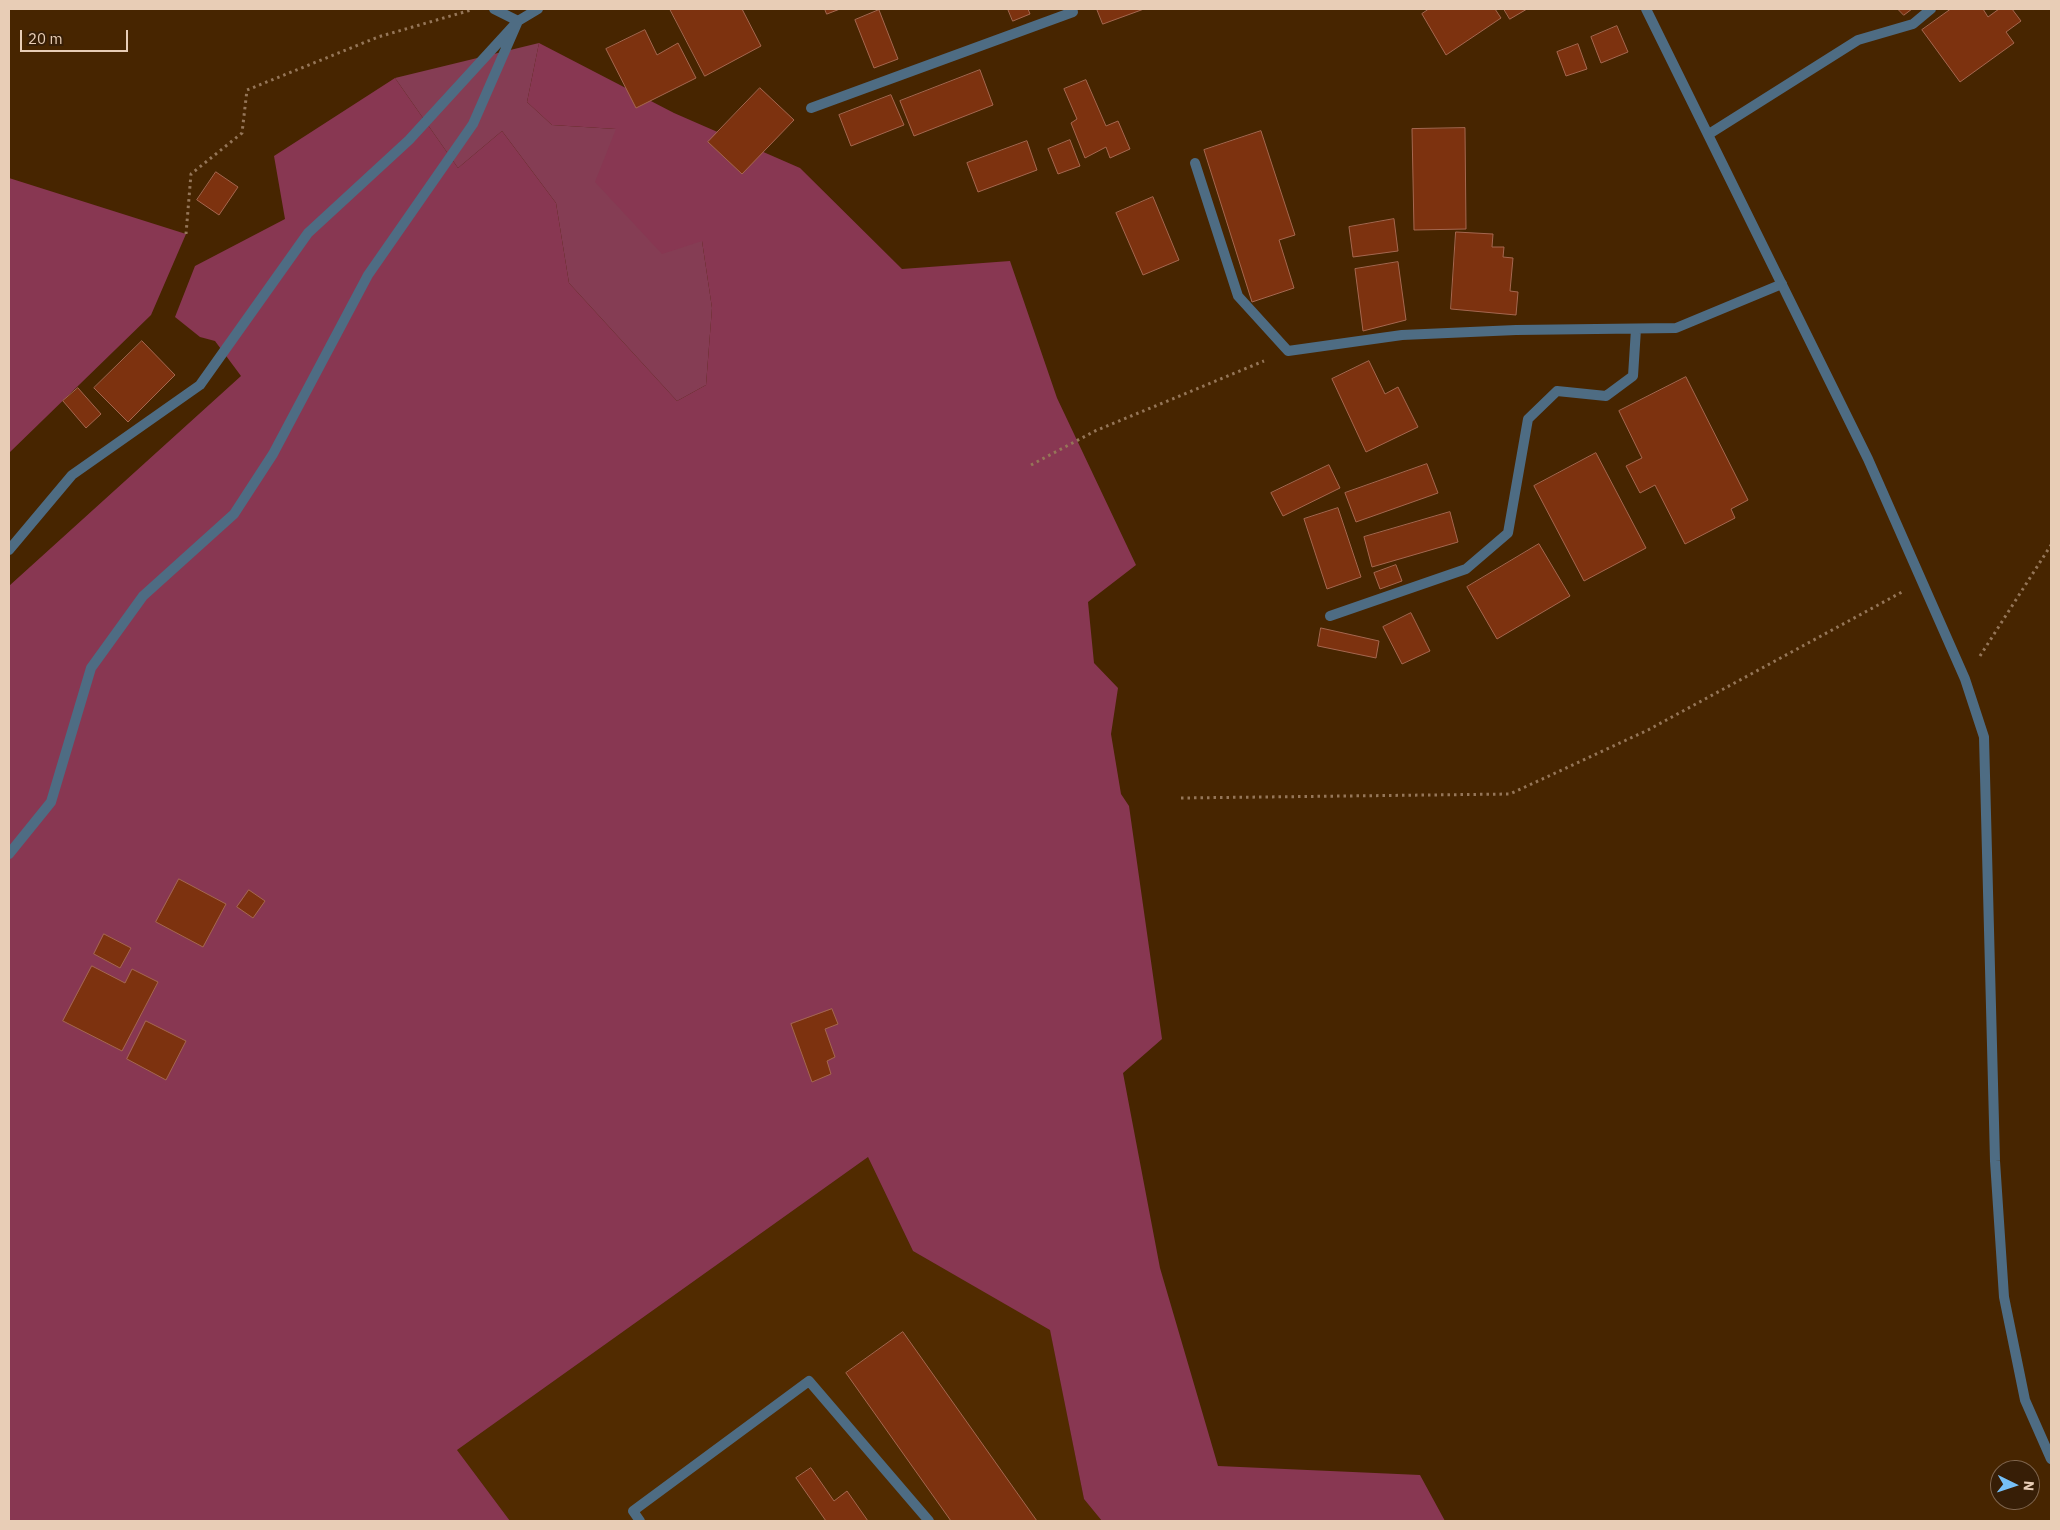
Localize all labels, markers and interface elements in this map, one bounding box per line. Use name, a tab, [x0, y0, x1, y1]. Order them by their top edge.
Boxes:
scale bar	[22, 20, 130, 52]
text: 20 m	[28, 29, 63, 48]
north arrow	[1990, 1460, 2040, 1510]
text: N	[2020, 1480, 2038, 1492]

